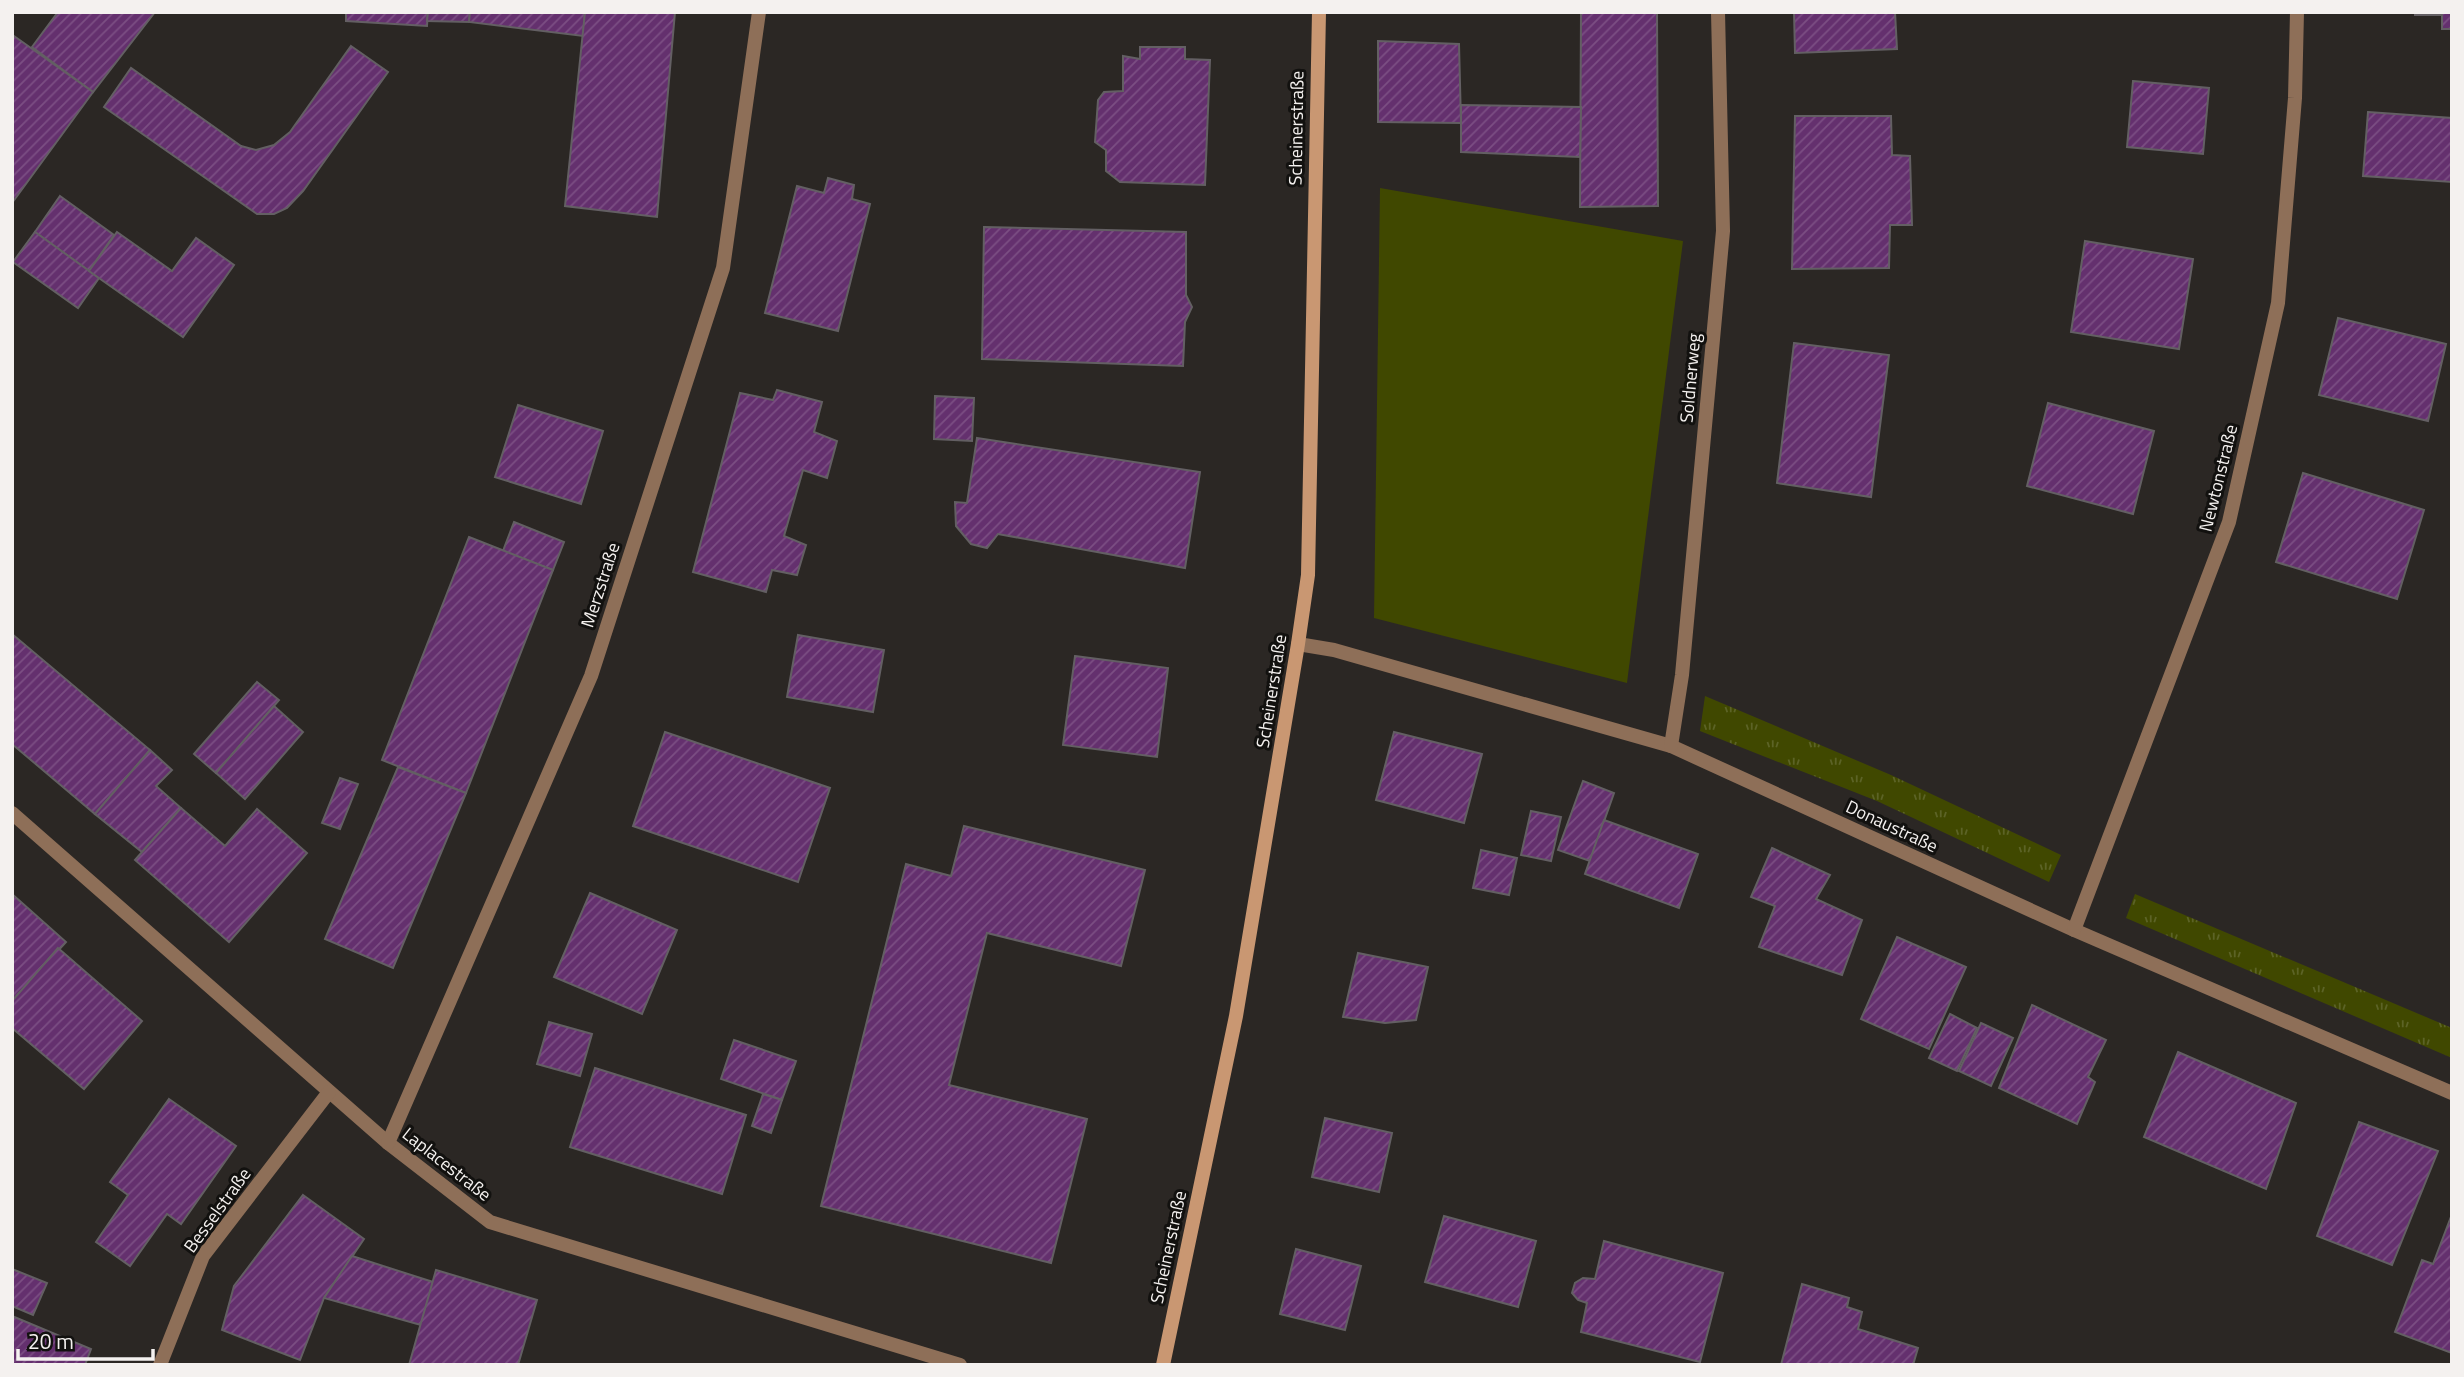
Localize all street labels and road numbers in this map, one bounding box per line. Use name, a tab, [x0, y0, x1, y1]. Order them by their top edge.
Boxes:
street label: Scheinerstraße	[1282, 70, 1310, 186]
street label: Soldnerweg	[1673, 332, 1707, 424]
street label: Newtonstraße	[2192, 422, 2244, 534]
street label: Merzstraße	[574, 539, 626, 631]
street label: Scheinerstraße	[1249, 632, 1293, 750]
street label: Donaustraße	[1842, 793, 1942, 859]
street label: Laplacestraße	[397, 1121, 497, 1207]
street label: Besselstraße	[177, 1162, 257, 1258]
street label: Scheinerstraße	[1143, 1188, 1193, 1306]

